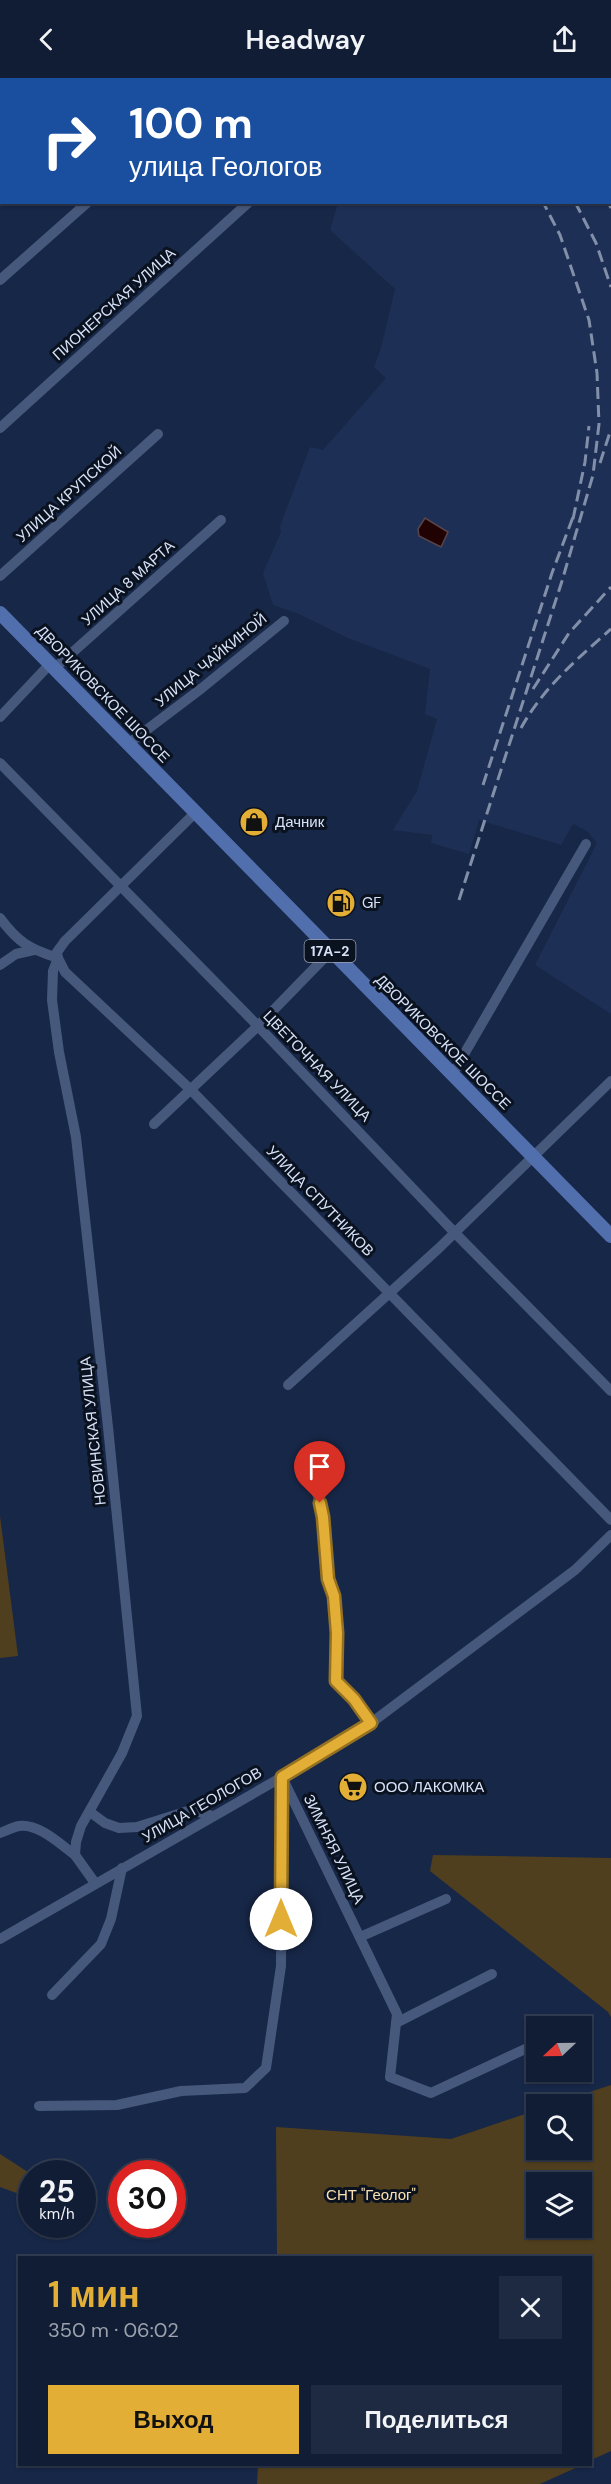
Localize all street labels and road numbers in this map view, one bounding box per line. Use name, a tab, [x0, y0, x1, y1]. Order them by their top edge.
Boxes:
street label: ПИОНЕРСКАЯ УЛИЦА	[48, 243, 180, 365]
street label: УЛИЦА КРУПСКОЙ	[12, 441, 126, 547]
street label: УЛИЦА 8 МАРТА	[77, 536, 179, 630]
street label: УЛИЦА ЧАЙКИНОЙ	[151, 609, 271, 711]
street label: ДВОРИКОВСКОЕ ШОССЕ	[32, 621, 174, 767]
road number: 17А-2	[304, 940, 356, 962]
street label: ДВОРИКОВСКОЕ ШОССЕ	[371, 970, 515, 1114]
street label: ЦВЕТОЧНАЯ УЛИЦА	[259, 1006, 375, 1126]
street label: УЛИЦА СПУТНИКОВ	[262, 1141, 378, 1261]
street label: НОВИНСКАЯ УЛИЦА	[75, 1356, 111, 1506]
street label: УЛИЦА ГЕОЛОГОВ	[139, 1763, 265, 1847]
street label: ЗИМНЯЯ УЛИЦА	[299, 1791, 369, 1907]

